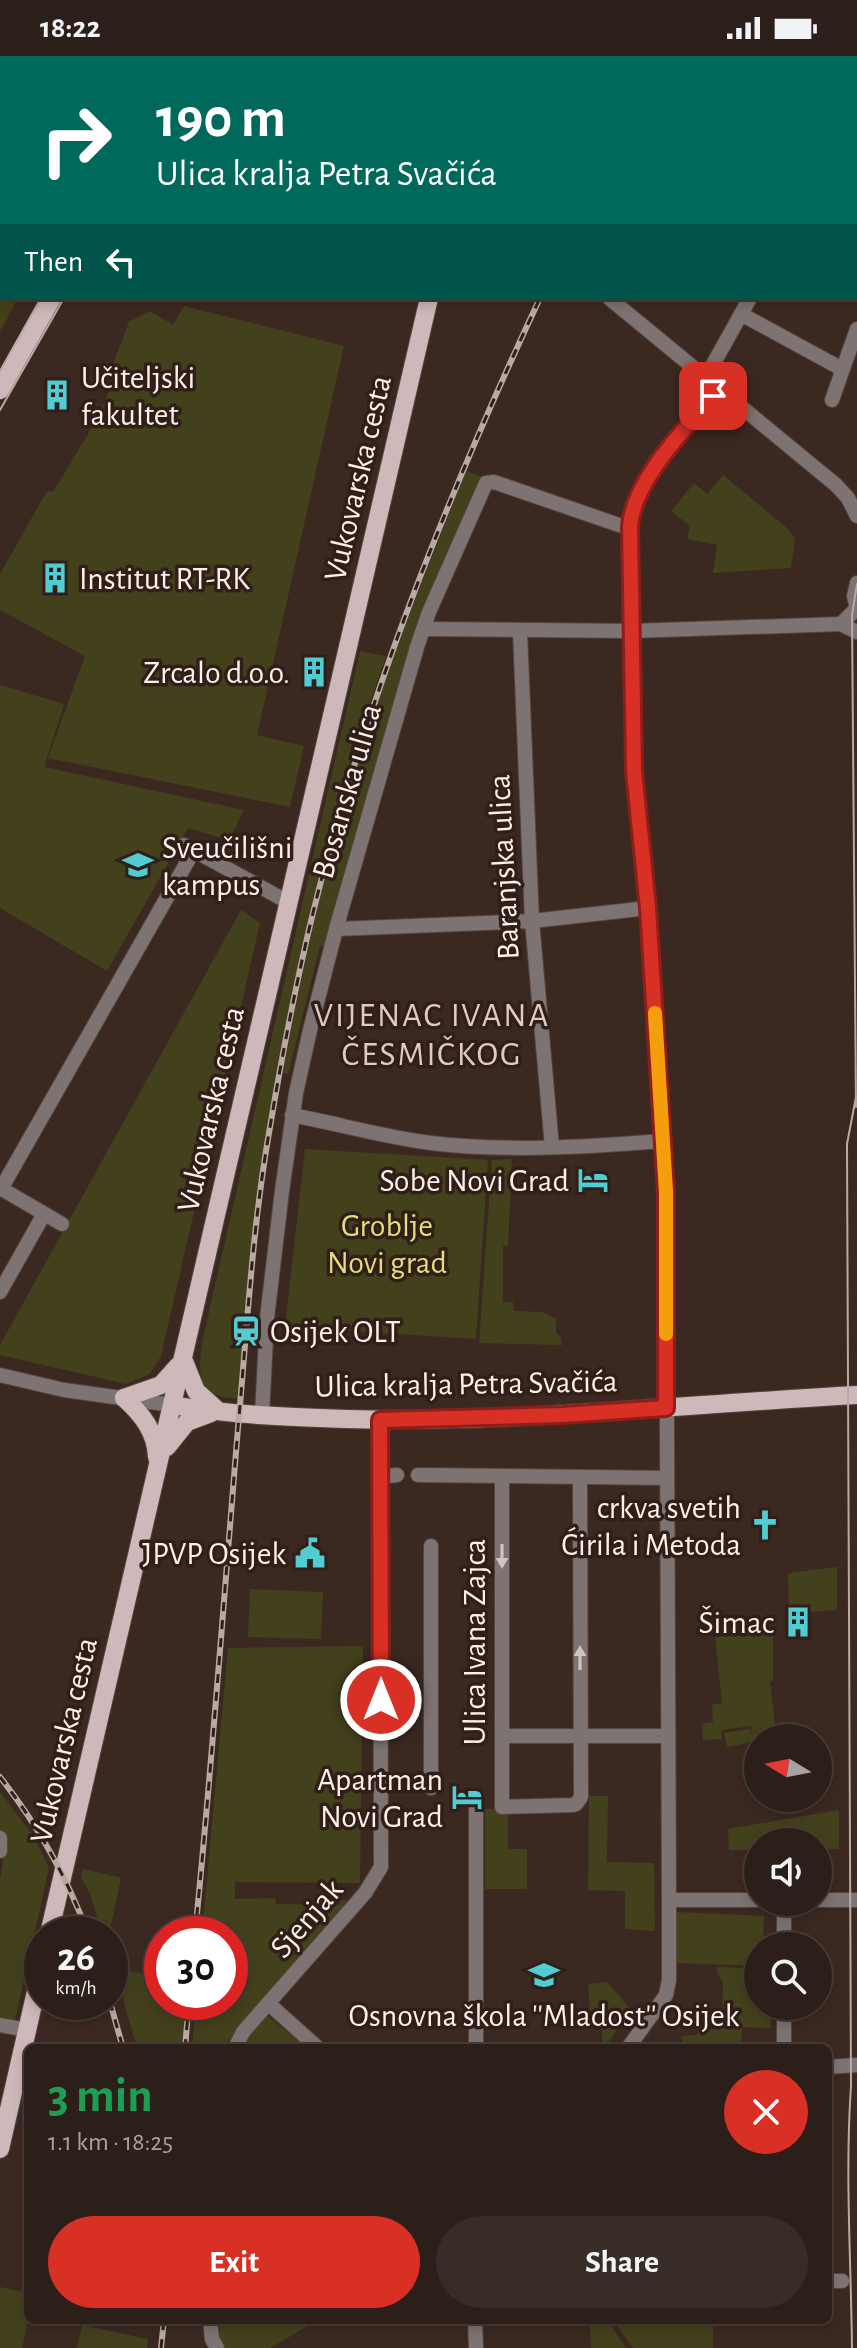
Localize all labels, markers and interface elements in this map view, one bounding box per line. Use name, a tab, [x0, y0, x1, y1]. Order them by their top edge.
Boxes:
text: 18:22	[40, 13, 101, 43]
icon: right	[24, 88, 128, 192]
text: 190 m	[156, 91, 286, 147]
text: Ulica kralja Petra Svačića	[156, 156, 497, 192]
icon: left	[99, 240, 143, 284]
text: Then	[24, 247, 83, 277]
place label: Učiteljski fakultet	[81, 362, 195, 431]
pin	[679, 362, 747, 430]
street label: Vukovarska cesta	[319, 372, 397, 584]
icon: arrive	[691, 374, 735, 418]
building icon: Učiteljski fakultet	[40, 378, 74, 412]
building icon: Institut RT-RK	[38, 561, 72, 595]
place label: Institut RT-RK	[79, 563, 250, 595]
building icon: Zrcalo d.o.o.	[297, 655, 331, 689]
place label: Zrcalo d.o.o.	[143, 657, 290, 689]
street label: Bosanska ulica	[307, 700, 387, 882]
street label: Baranjska ulica	[483, 773, 525, 961]
place label: Sveučilišni kampus	[162, 832, 292, 901]
school or university icon: Sveučilišni kampus	[121, 848, 155, 882]
district label: VIJENAC IVANA ČESMIČKOG	[314, 999, 550, 1072]
street label: Vukovarska cesta	[172, 1003, 250, 1215]
hotel icon: Sobe Novi Grad	[576, 1163, 610, 1197]
place label: Sobe Novi Grad	[379, 1165, 569, 1197]
park label: Groblje Novi grad	[327, 1210, 447, 1279]
station icon: Osijek OLT	[229, 1314, 263, 1348]
place label: Osijek OLT	[270, 1316, 401, 1348]
street label: Ulica kralja Petra Svačića	[314, 1365, 618, 1403]
place label: crkva svetih Ćirila i Metoda	[561, 1492, 741, 1561]
church icon: crkva svetih Ćirila i Metoda	[748, 1508, 782, 1542]
public building icon: JPVP Osijek	[293, 1536, 327, 1570]
place label: JPVP Osijek	[142, 1538, 286, 1570]
street label: Ulica Ivana Zajca	[459, 1539, 491, 1745]
one-way arrow	[496, 1544, 508, 1569]
place label: Šimac	[698, 1605, 774, 1639]
building icon: Šimac	[781, 1605, 815, 1639]
street label: Vukovarska cesta	[25, 1634, 103, 1846]
one-way arrow	[574, 1645, 586, 1670]
position arrow	[339, 1658, 423, 1742]
north arrow	[744, 1724, 832, 1812]
map controls	[744, 1724, 832, 2020]
place label: Apartman Novi Grad	[317, 1764, 443, 1833]
hotel icon: Apartman Novi Grad	[450, 1780, 484, 1814]
button: sound	[744, 1828, 832, 1916]
street label: Sjenjak	[264, 1873, 349, 1964]
speed limit sign: 30	[144, 1916, 248, 2020]
button: search	[744, 1932, 832, 2020]
text: 26	[57, 1938, 95, 1978]
school or university icon: Osnovna škola ''Mladost'' Osijek	[527, 1958, 561, 1992]
text: km/h	[55, 1978, 97, 1998]
place label: Osnovna škola ''Mladost'' Osijek	[349, 2000, 740, 2032]
button: close	[724, 2070, 808, 2154]
text: 3 min	[48, 2073, 153, 2121]
text: 1.1 km · 18:25	[48, 2129, 173, 2155]
button: Exit	[48, 2216, 420, 2308]
button: Share	[436, 2216, 808, 2308]

